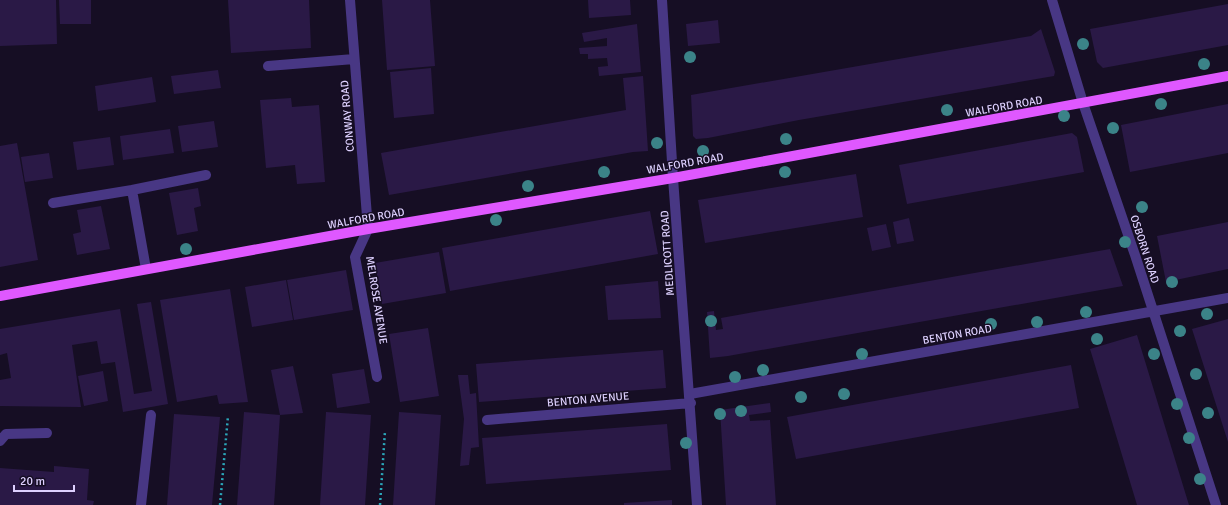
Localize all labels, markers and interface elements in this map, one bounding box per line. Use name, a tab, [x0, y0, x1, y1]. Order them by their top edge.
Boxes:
street label: CONWAY ROAD	[338, 80, 357, 152]
street label: WALFORD ROAD	[965, 93, 1044, 120]
street label: WALFORD ROAD	[646, 150, 725, 177]
street label: WALFORD ROAD	[327, 205, 406, 232]
street label: MEDLICOTT ROAD	[658, 210, 677, 296]
street label: OSBORN ROAD	[1127, 213, 1162, 285]
street label: MELROSE AVENUE	[363, 255, 390, 345]
street label: BENTON ROAD	[921, 322, 993, 347]
street label: BENTON AVENUE	[546, 389, 630, 410]
scale bar	[14, 467, 74, 493]
text: 20 m	[20, 474, 45, 489]

